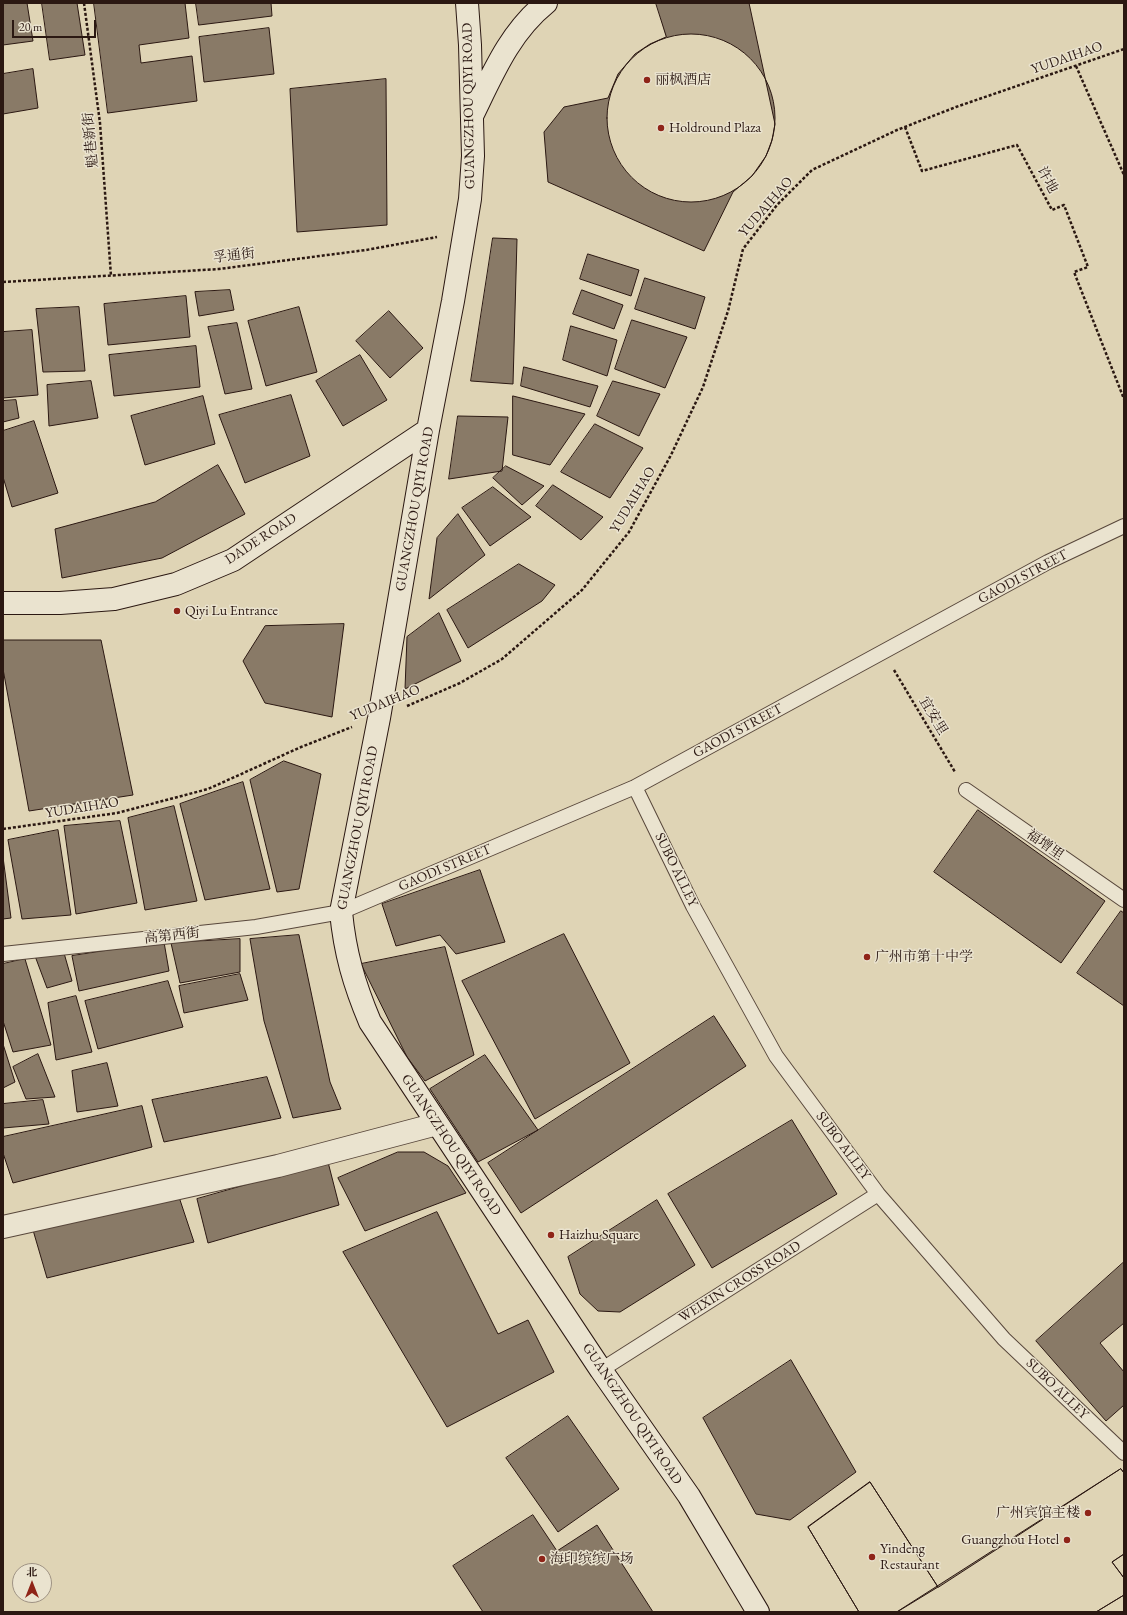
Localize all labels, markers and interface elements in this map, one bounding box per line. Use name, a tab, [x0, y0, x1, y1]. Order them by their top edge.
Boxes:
scale bar	[14, 12, 98, 38]
text: 20 m	[19, 19, 42, 35]
street label: GUANGZHOU QIYI ROAD	[459, 23, 479, 189]
street label: YUDAIHAO	[1029, 38, 1105, 78]
place label: 丽枫酒店	[655, 72, 711, 88]
marker: 丽枫酒店	[642, 75, 652, 85]
street label: 魁巷新街	[80, 111, 102, 169]
place label: Holdround Plaza	[669, 120, 761, 136]
marker: Holdround Plaza	[656, 123, 666, 133]
street label: 许地	[1033, 164, 1061, 196]
street label: YUDAIHAO	[735, 173, 797, 241]
street label: 孚通街	[212, 245, 256, 267]
street label: GUANGZHOU QIYI ROAD	[392, 425, 438, 593]
street label: YUDAIHAO	[607, 464, 659, 536]
street label: DADE ROAD	[222, 510, 300, 568]
street label: GAODI STREET	[975, 546, 1071, 608]
place label: Qiyi Lu Entrance	[185, 603, 278, 619]
marker: Qiyi Lu Entrance	[172, 606, 182, 616]
street label: YUDAIHAO	[347, 681, 423, 725]
street label: 宜安里	[915, 694, 951, 738]
street label: GAODI STREET	[690, 700, 786, 762]
street label: GUANGZHOU QIYI ROAD	[334, 745, 382, 911]
street label: YUDAIHAO	[44, 794, 120, 822]
street label: 福增里	[1023, 826, 1067, 864]
street label: SUBO ALLEY	[651, 830, 701, 910]
street label: GAODI STREET	[396, 841, 494, 895]
street label: 高第西街	[143, 925, 201, 947]
place label: 广州市第十中学	[875, 949, 973, 965]
marker: 广州市第十中学	[862, 952, 872, 962]
street label: GUANGZHOU QIYI ROAD	[397, 1071, 505, 1219]
street label: SUBO ALLEY	[812, 1109, 874, 1183]
place label: Haizhu Square	[559, 1227, 639, 1243]
marker: Haizhu Square	[546, 1230, 556, 1240]
street label: WEIXIN CROSS ROAD	[676, 1238, 804, 1326]
street label: GUANGZHOU QIYI ROAD	[578, 1340, 686, 1488]
street label: SUBO ALLEY	[1022, 1355, 1092, 1423]
place label: 广州宾馆主楼	[996, 1505, 1080, 1521]
marker: 广州宾馆主楼	[1083, 1508, 1093, 1518]
place label: Guangzhou Hotel	[961, 1532, 1059, 1548]
marker: Guangzhou Hotel	[1062, 1535, 1072, 1545]
place label: Yindeng Restaurant	[880, 1541, 939, 1574]
place label: 海印缤缤广场	[550, 1551, 634, 1567]
marker: Yindeng Restaurant	[867, 1552, 877, 1562]
marker: 海印缤缤广场	[537, 1554, 547, 1564]
north arrow	[12, 1563, 52, 1603]
text: 北	[27, 1565, 38, 1579]

